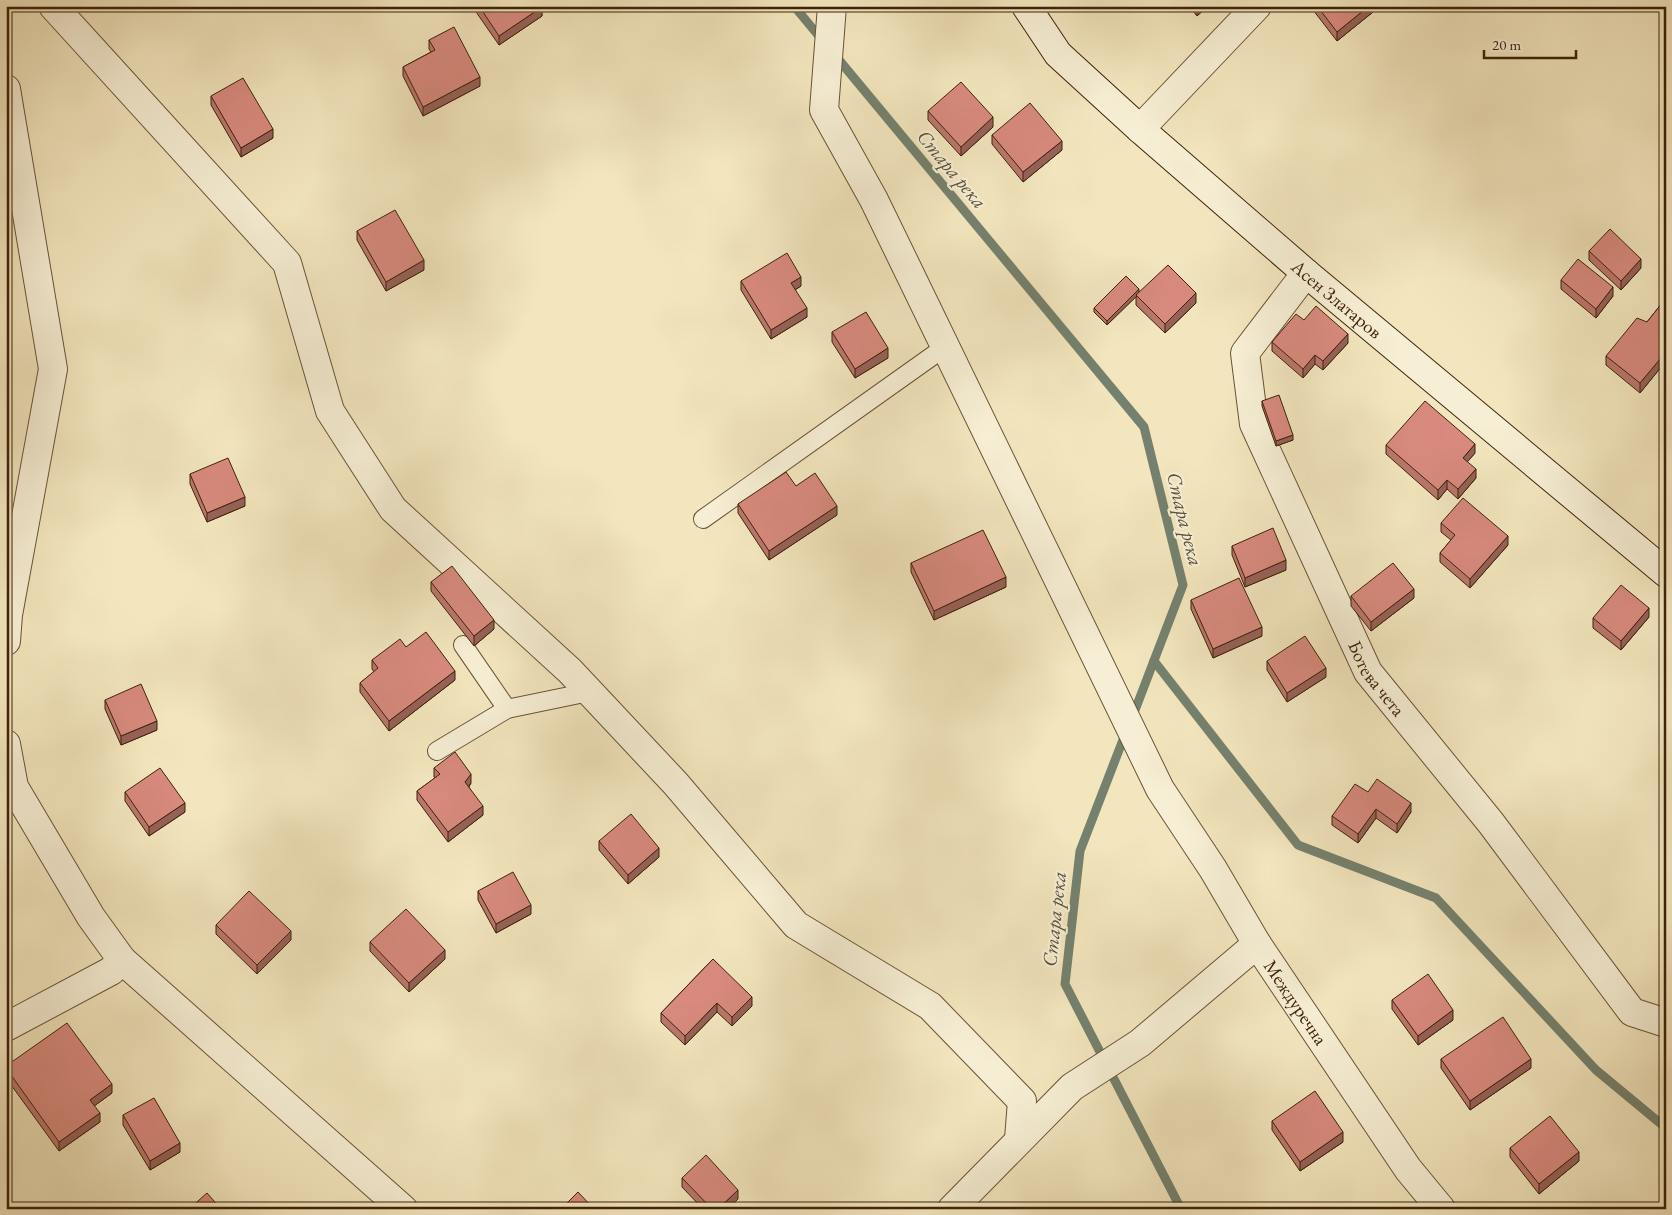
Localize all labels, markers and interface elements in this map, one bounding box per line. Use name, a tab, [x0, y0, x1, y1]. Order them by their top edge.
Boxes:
scale bar	[1484, 28, 1577, 60]
text: 20 m	[1492, 35, 1521, 54]
water label: Стара река	[911, 124, 993, 214]
street label: Асен Златаров	[1285, 253, 1387, 344]
water label: Стара река	[1161, 469, 1209, 569]
street label: Ботева чета	[1342, 637, 1411, 722]
water label: Стара река	[1036, 870, 1072, 968]
street label: Междуречна	[1258, 955, 1333, 1050]

